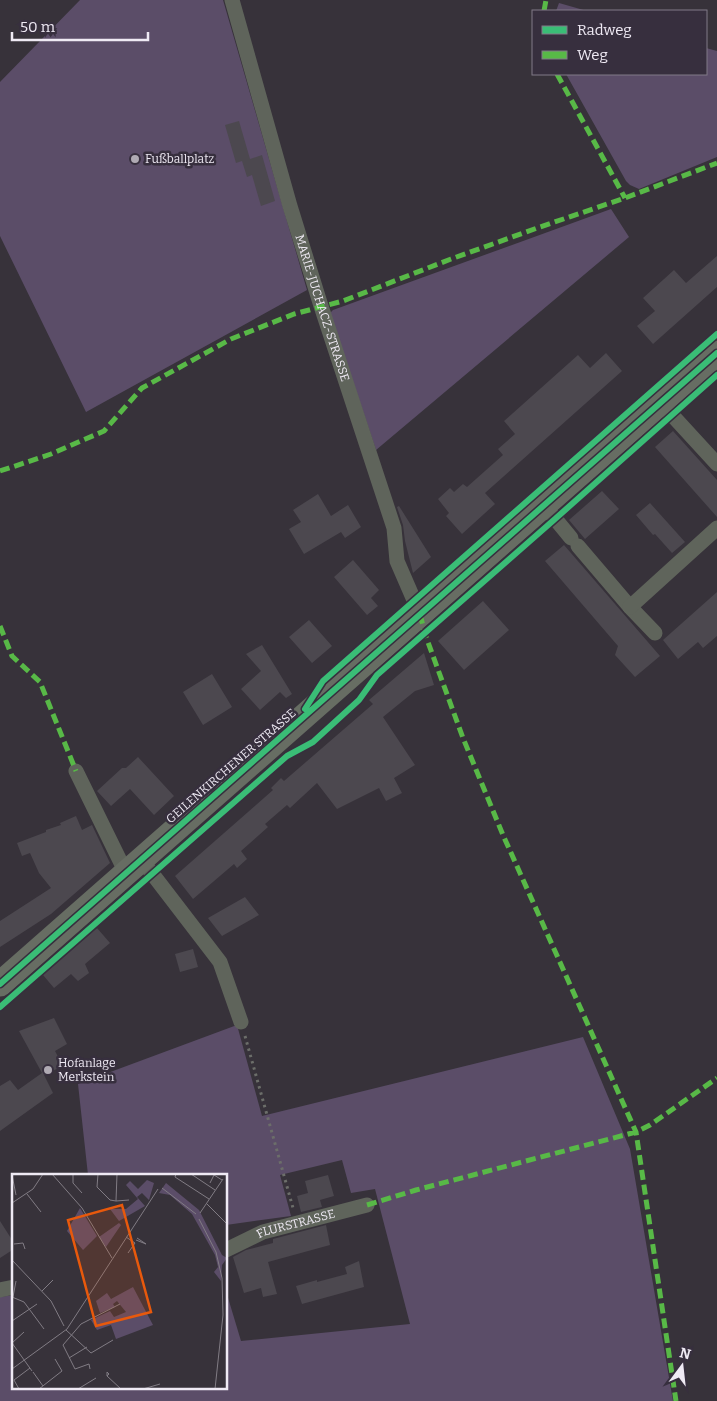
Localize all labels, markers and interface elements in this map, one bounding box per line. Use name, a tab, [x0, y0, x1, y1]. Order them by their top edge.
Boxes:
scale bar	[12, 10, 149, 42]
legend	[532, 10, 707, 75]
text: 50 m	[20, 18, 56, 36]
text: Radweg	[577, 21, 632, 39]
text: Weg	[577, 46, 608, 64]
place label: Fußballplatz	[145, 152, 214, 166]
marker: Fußballplatz	[129, 153, 141, 165]
street label: MARIE-JUCHACZ-STRASSE	[292, 233, 352, 383]
street label: GEILENKIRCHENER STRASSE	[163, 706, 299, 826]
place label: Hofanlage Merkstein	[58, 1056, 115, 1084]
marker: Hofanlage Merkstein	[42, 1064, 54, 1076]
inset map	[12, 1174, 228, 1388]
street label: FLURSTRASSE	[254, 1207, 337, 1241]
north arrow	[657, 1341, 707, 1391]
text: N	[678, 1344, 693, 1364]

